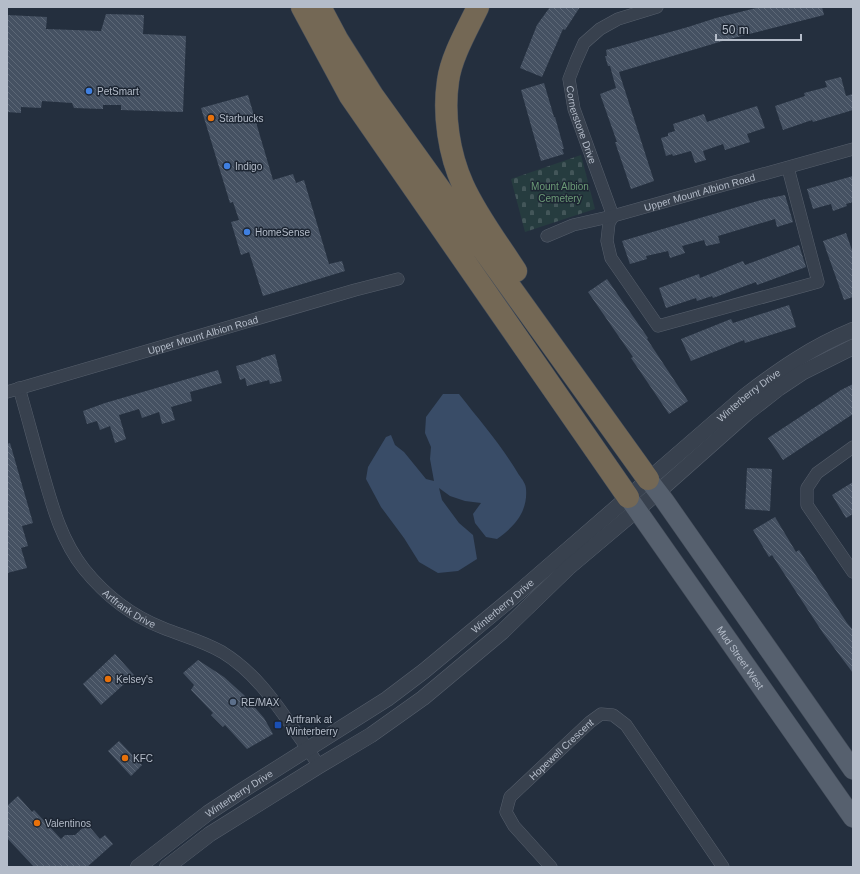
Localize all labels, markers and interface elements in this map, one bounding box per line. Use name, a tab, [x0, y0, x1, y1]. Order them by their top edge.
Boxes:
scale bar	[716, 16, 801, 42]
text: 50 m	[722, 23, 749, 37]
street label: Cornerstone Drive	[565, 85, 599, 165]
marker: PetSmart	[84, 86, 94, 96]
place label: PetSmart	[97, 86, 139, 97]
marker: Starbucks	[206, 113, 216, 123]
place label: Starbucks	[219, 113, 263, 124]
marker: Indigo	[222, 161, 232, 171]
place label: Indigo	[235, 161, 263, 172]
street label: Upper Mount Albion Road	[643, 171, 756, 213]
park label: Mount Albion Cemetery	[531, 181, 589, 204]
marker: HomeSense	[242, 227, 252, 237]
place label: HomeSense	[255, 227, 310, 238]
street label: Upper Mount Albion Road	[146, 313, 259, 356]
street label: Winterberry Drive	[714, 366, 783, 424]
street label: Winterberry Drive	[469, 576, 536, 635]
street label: Artfrank Drive	[101, 587, 158, 630]
street label: Mud Street West	[715, 624, 766, 691]
marker: Kelsey's	[103, 674, 113, 684]
place label: Kelsey's	[116, 674, 153, 685]
marker: RE/MAX	[228, 697, 238, 707]
place label: RE/MAX	[241, 697, 280, 708]
place label: Artfrank at Winterberry	[286, 714, 338, 737]
street label: Hopewell Crescent	[527, 716, 595, 782]
marker: Artfrank at Winterberry	[273, 720, 283, 730]
marker: KFC	[120, 753, 130, 763]
place label: KFC	[133, 753, 153, 764]
street label: Winterberry Drive	[203, 767, 275, 819]
marker: Valentinos	[32, 818, 42, 828]
place label: Valentinos	[45, 818, 91, 829]

